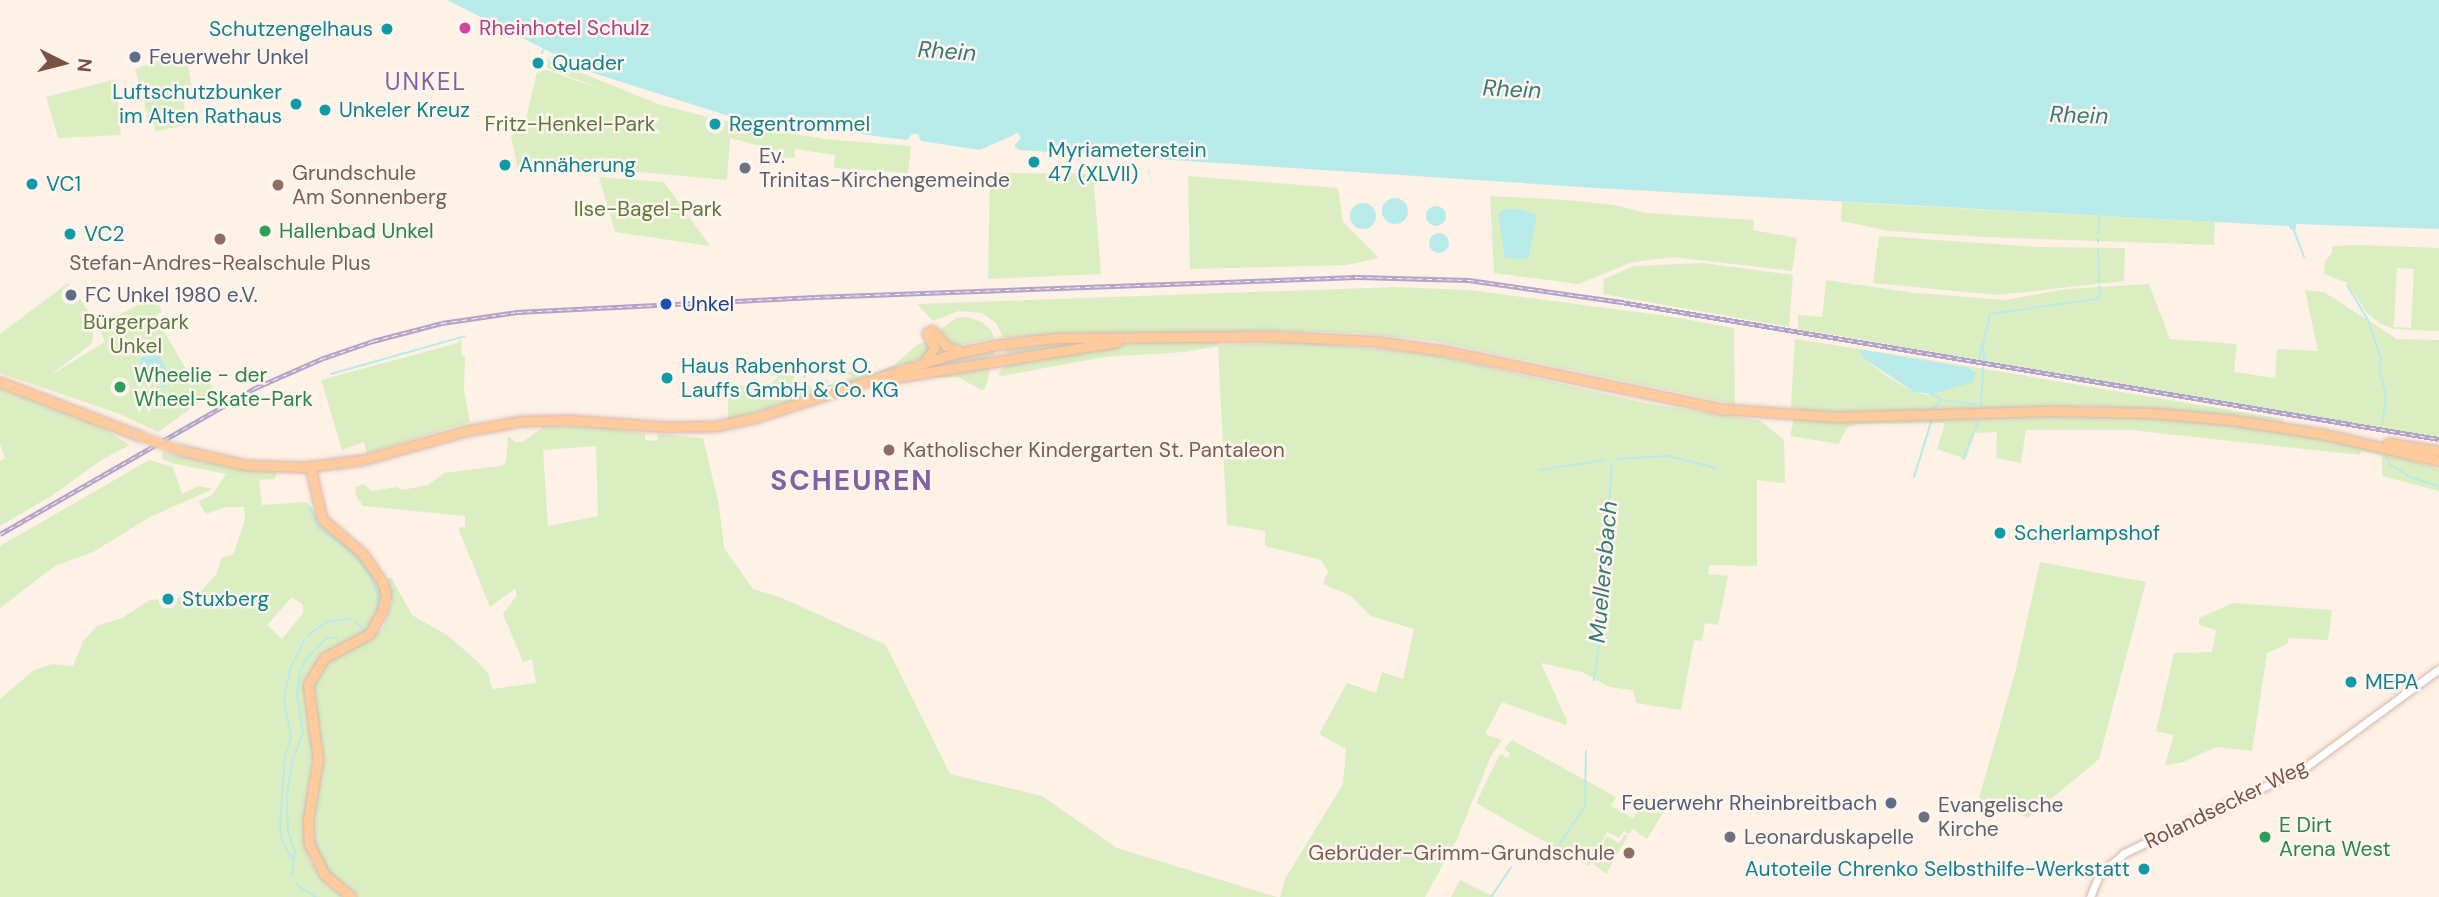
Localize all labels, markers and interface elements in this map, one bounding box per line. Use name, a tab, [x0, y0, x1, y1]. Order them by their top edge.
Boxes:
place label: Rheinhotel Schulz	[479, 15, 649, 41]
place label: Schutzengelhaus	[209, 16, 373, 42]
marker: Rheinhotel Schulz	[457, 20, 473, 36]
marker: Schutzengelhaus	[379, 21, 395, 37]
north arrow	[28, 28, 98, 98]
water label: Rhein	[917, 35, 977, 67]
place label: Feuerwehr Unkel	[149, 44, 309, 70]
marker: Feuerwehr Unkel	[127, 49, 143, 65]
place label: Quader	[552, 50, 625, 76]
marker: Quader	[530, 55, 546, 71]
text: N	[71, 57, 98, 73]
district label: UNKEL	[385, 68, 467, 96]
water label: Rhein	[1482, 74, 1542, 104]
place label: Luftschutzbunker im Alten Rathaus	[112, 79, 282, 129]
marker: Luftschutzbunker im Alten Rathaus	[288, 96, 304, 112]
place label: Unkeler Kreuz	[339, 97, 470, 123]
water label: Rhein	[2049, 100, 2109, 130]
marker: Unkeler Kreuz	[317, 102, 333, 118]
park label: Fritz-Henkel-Park	[485, 111, 655, 137]
place label: Regentrommel	[729, 111, 870, 137]
marker: Regentrommel	[707, 116, 723, 132]
place label: Myriameterstein 47 (XLVII)	[1048, 137, 1207, 187]
place label: Ev. Trinitas-Kirchengemeinde	[759, 143, 1010, 193]
place label: Annäherung	[519, 152, 636, 178]
marker: Myriameterstein 47 (XLVII)	[1026, 154, 1042, 170]
marker: Annäherung	[497, 157, 513, 173]
place label: Grundschule Am Sonnenberg	[292, 160, 447, 210]
marker: Ev. Trinitas-Kirchengemeinde	[737, 160, 753, 176]
place label: VC1	[46, 171, 81, 197]
marker: VC1	[24, 176, 40, 192]
marker: Grundschule Am Sonnenberg	[270, 177, 286, 193]
park label: Ilse-Bagel-Park	[574, 196, 722, 222]
place label: Hallenbad Unkel	[279, 218, 434, 244]
place label: VC2	[84, 221, 125, 247]
marker: Hallenbad Unkel	[257, 223, 273, 239]
marker: VC2	[62, 226, 78, 242]
marker: Stefan-Andres-Realschule Plus	[212, 231, 228, 247]
place label: Stefan-Andres-Realschule Plus	[69, 250, 371, 276]
place label: FC Unkel 1980 e.V.	[85, 282, 258, 308]
marker: FC Unkel 1980 e.V.	[63, 287, 79, 303]
place label: Unkel	[682, 291, 734, 317]
marker: Unkel	[656, 294, 676, 314]
park label: Bürgerpark Unkel	[83, 309, 189, 359]
place label: Haus Rabenhorst O. Lauffs GmbH & Co. KG	[681, 353, 899, 403]
place label: Wheelie - der Wheel-Skate-Park	[134, 362, 313, 412]
marker: Haus Rabenhorst O. Lauffs GmbH & Co. KG	[659, 370, 675, 386]
marker: Wheelie - der Wheel-Skate-Park	[112, 379, 128, 395]
place label: Katholischer Kindergarten St. Pantaleon	[903, 437, 1285, 463]
marker: Katholischer Kindergarten St. Pantaleon	[881, 442, 897, 458]
district label: SCHEUREN	[771, 464, 933, 498]
water label: Muellersbach	[1583, 500, 1623, 644]
place label: Scherlampshof	[2014, 520, 2160, 546]
marker: Scherlampshof	[1992, 525, 2008, 541]
place label: Stuxberg	[182, 586, 269, 612]
marker: Stuxberg	[160, 591, 176, 607]
place label: MEPA	[2365, 669, 2419, 695]
marker: MEPA	[2343, 674, 2359, 690]
street label: Rolandsecker Weg	[2140, 754, 2312, 854]
place label: Feuerwehr Rheinbreitbach	[1622, 790, 1877, 816]
place label: Evangelische Kirche	[1938, 792, 2063, 842]
marker: Feuerwehr Rheinbreitbach	[1883, 795, 1899, 811]
marker: Evangelische Kirche	[1916, 809, 1932, 825]
place label: E Dirt Arena West	[2279, 812, 2391, 862]
place label: Leonarduskapelle	[1744, 824, 1914, 850]
marker: Leonarduskapelle	[1722, 829, 1738, 845]
marker: E Dirt Arena West	[2257, 829, 2273, 845]
place label: Gebrüder-Grimm-Grundschule	[1308, 840, 1615, 866]
marker: Gebrüder-Grimm-Grundschule	[1621, 845, 1637, 861]
place label: Autoteile Chrenko Selbsthilfe-Werkstatt	[1745, 856, 2130, 882]
marker: Autoteile Chrenko Selbsthilfe-Werkstatt	[2136, 861, 2152, 877]

